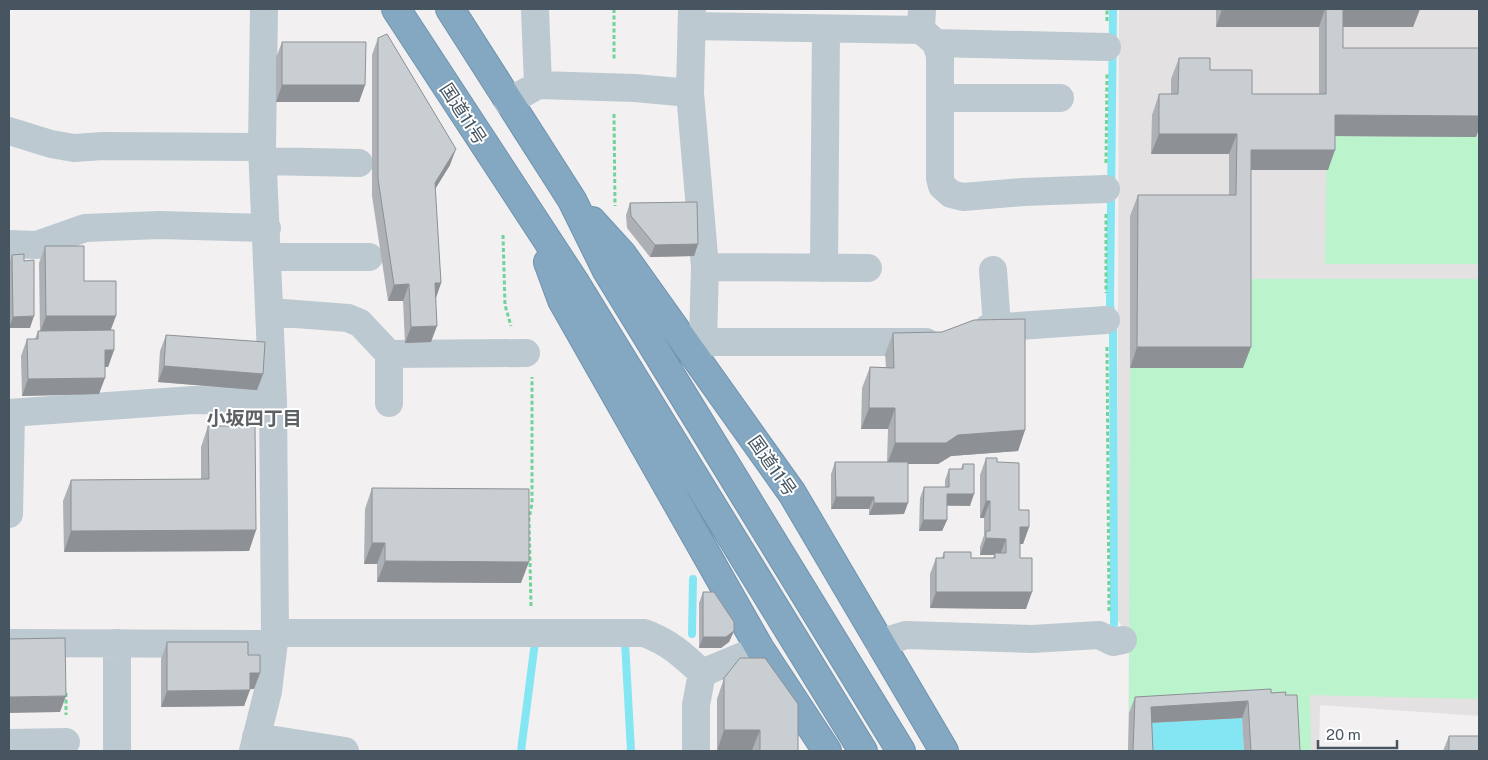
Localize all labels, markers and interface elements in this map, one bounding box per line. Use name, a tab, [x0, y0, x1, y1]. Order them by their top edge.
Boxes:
street label: 国道11号	[436, 79, 491, 148]
district label: 小坂四丁目	[206, 407, 302, 429]
street label: 国道11号	[744, 432, 801, 500]
scale bar	[1318, 718, 1397, 750]
text: 20 m	[1326, 726, 1361, 743]

